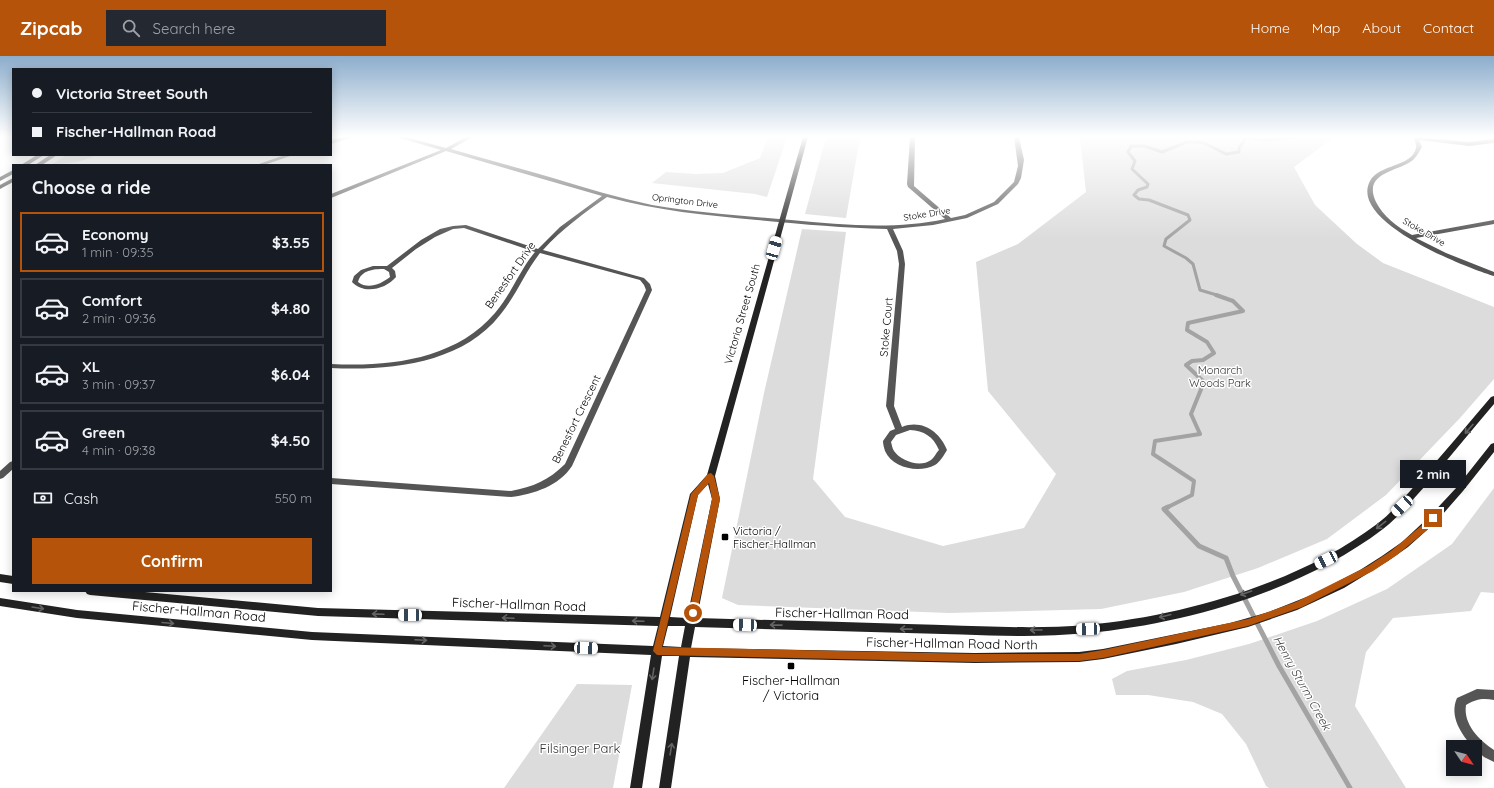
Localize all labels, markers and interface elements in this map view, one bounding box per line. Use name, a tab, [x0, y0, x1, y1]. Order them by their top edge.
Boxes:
search box	[106, 10, 386, 46]
text: Zipcab	[20, 16, 82, 40]
icon: search	[120, 17, 142, 39]
text: Search here	[152, 19, 235, 38]
text: Home	[1251, 19, 1290, 37]
text: Map	[1312, 19, 1340, 37]
text: About	[1362, 19, 1401, 37]
text: Contact	[1423, 19, 1474, 37]
text: Victoria Street South	[56, 84, 208, 103]
text: Fischer-Hallman Road	[56, 122, 216, 141]
text: Choose a ride	[32, 176, 151, 199]
street label: Oprington Drive	[651, 191, 719, 210]
street label: Stoke Drive	[903, 204, 951, 223]
street label: Stoke Drive	[1401, 215, 1447, 248]
icon: car	[34, 224, 70, 260]
text: Economy	[82, 225, 149, 244]
text: $3.55	[272, 233, 310, 252]
car	[765, 235, 783, 261]
street label: Benesfort Drive	[482, 239, 538, 311]
text: 1 min · 09:35	[82, 244, 153, 260]
street label: Victoria Street South	[721, 262, 763, 366]
icon: car	[34, 290, 70, 326]
text: Comfort	[82, 291, 143, 310]
street label: Stoke Court	[876, 297, 896, 357]
text: $4.80	[271, 299, 310, 318]
text: 2 min · 09:36	[82, 310, 156, 326]
icon: car	[34, 356, 70, 392]
text: XL	[82, 357, 100, 376]
park label: Monarch Woods Park	[1189, 363, 1251, 390]
text: $6.04	[271, 365, 310, 384]
street label: Benesfort Crescent	[548, 372, 604, 466]
text: 3 min · 09:37	[82, 376, 155, 392]
icon: car	[34, 422, 70, 458]
text: Green	[82, 423, 125, 442]
one-way arrow	[1464, 423, 1473, 434]
text: $4.50	[271, 431, 310, 450]
text: 4 min · 09:38	[82, 442, 155, 458]
callout: 2 min	[1400, 460, 1466, 488]
text: 2 min	[1416, 466, 1450, 482]
icon: cash	[32, 487, 54, 509]
text: Cash	[64, 489, 98, 508]
text: 550 m	[275, 490, 312, 506]
car	[1389, 493, 1415, 519]
route end	[1424, 509, 1442, 527]
one-way arrow	[1376, 520, 1387, 529]
place label: Victoria / Fischer-Hallman	[733, 524, 816, 551]
marker: Victoria / Fischer-Hallman	[720, 532, 730, 542]
button: Confirm	[32, 538, 312, 584]
car	[1313, 549, 1339, 571]
one-way arrow	[1240, 590, 1253, 597]
street label: Fischer-Hallman Road	[452, 594, 586, 614]
street label: Fischer-Hallman Road	[132, 597, 266, 625]
one-way arrow	[32, 604, 45, 612]
route start	[684, 604, 702, 622]
street label: Fischer-Hallman Road	[775, 604, 909, 622]
car	[398, 609, 422, 621]
one-way arrow	[372, 610, 385, 618]
one-way arrow	[1159, 613, 1172, 620]
one-way arrow	[502, 614, 515, 621]
one-way arrow	[632, 618, 645, 625]
one-way arrow	[161, 619, 174, 626]
car	[733, 619, 757, 631]
one-way arrow	[770, 622, 783, 629]
car	[1076, 623, 1100, 635]
one-way arrow	[900, 625, 913, 632]
one-way arrow	[1030, 627, 1043, 634]
water label: Henry Sturm Creek	[1270, 633, 1335, 734]
street label: Fischer-Hallman Road North	[866, 634, 1038, 652]
one-way arrow	[414, 637, 427, 644]
car	[574, 641, 598, 655]
one-way arrow	[543, 643, 556, 650]
marker: Fischer-Hallman / Victoria	[786, 661, 796, 671]
one-way arrow	[649, 667, 657, 680]
place label: Fischer-Hallman / Victoria	[742, 672, 840, 703]
park label: Filsinger Park	[540, 740, 620, 756]
north arrow	[1446, 740, 1482, 776]
map controls	[1446, 740, 1482, 776]
one-way arrow	[667, 743, 675, 756]

